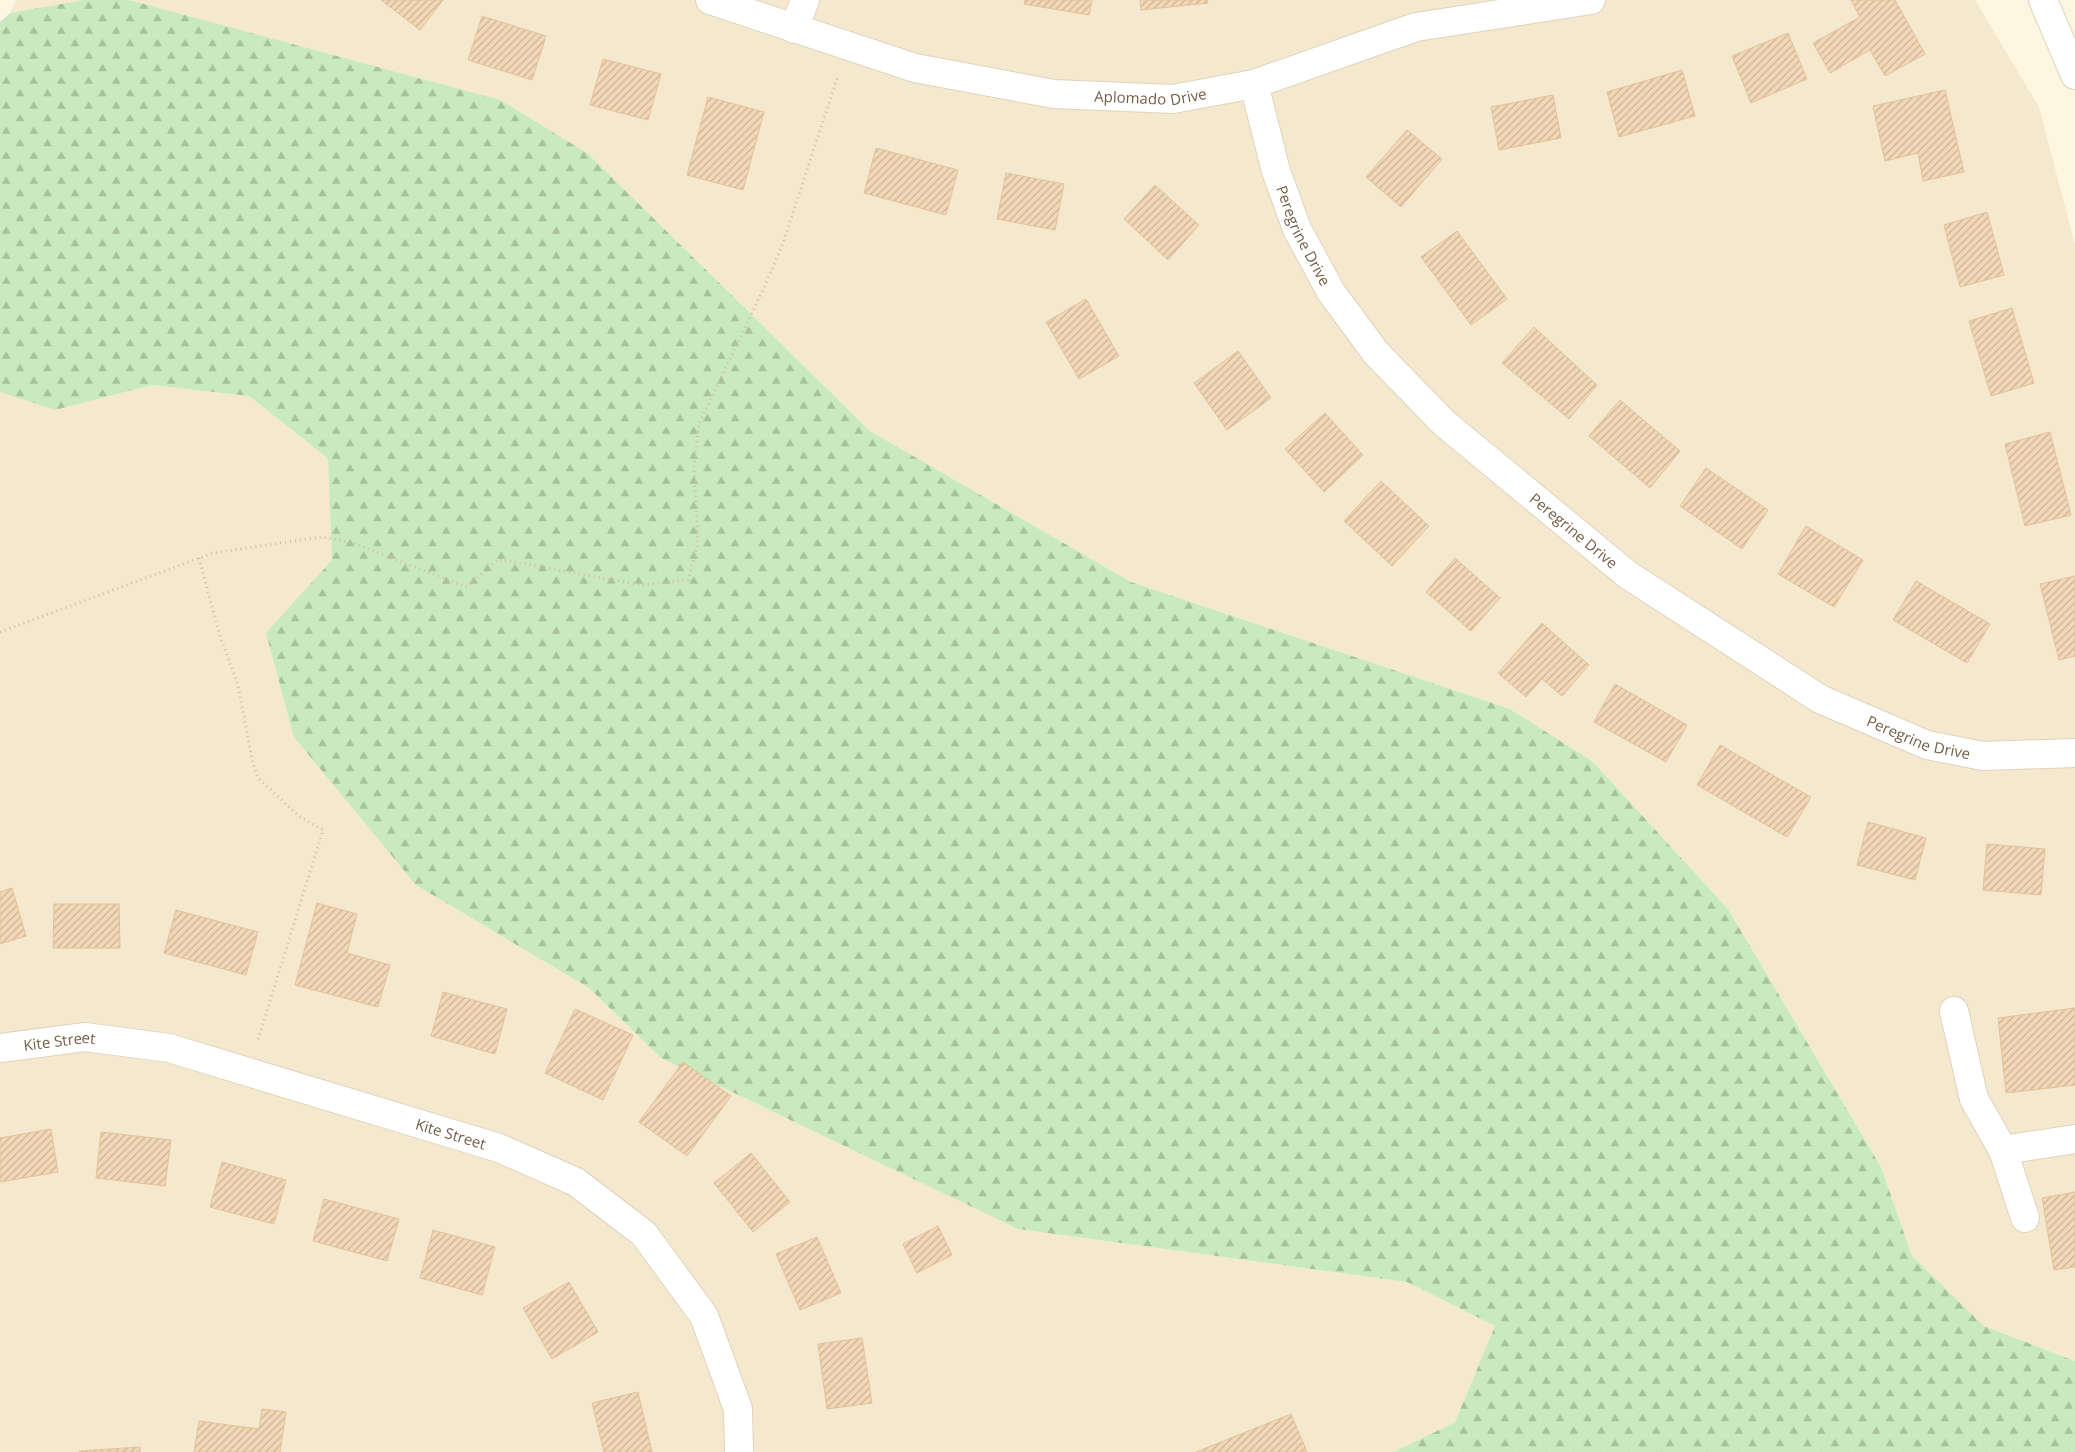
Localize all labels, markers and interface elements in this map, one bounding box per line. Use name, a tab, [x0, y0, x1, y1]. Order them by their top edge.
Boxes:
street label: Aplomado Drive	[1094, 83, 1208, 109]
street label: Peregrine Drive	[1272, 183, 1336, 289]
street label: Peregrine Drive	[1526, 488, 1622, 573]
street label: Peregrine Drive	[1864, 710, 1972, 763]
street label: Kite Street	[22, 1027, 97, 1055]
street label: Kite Street	[413, 1113, 489, 1154]

